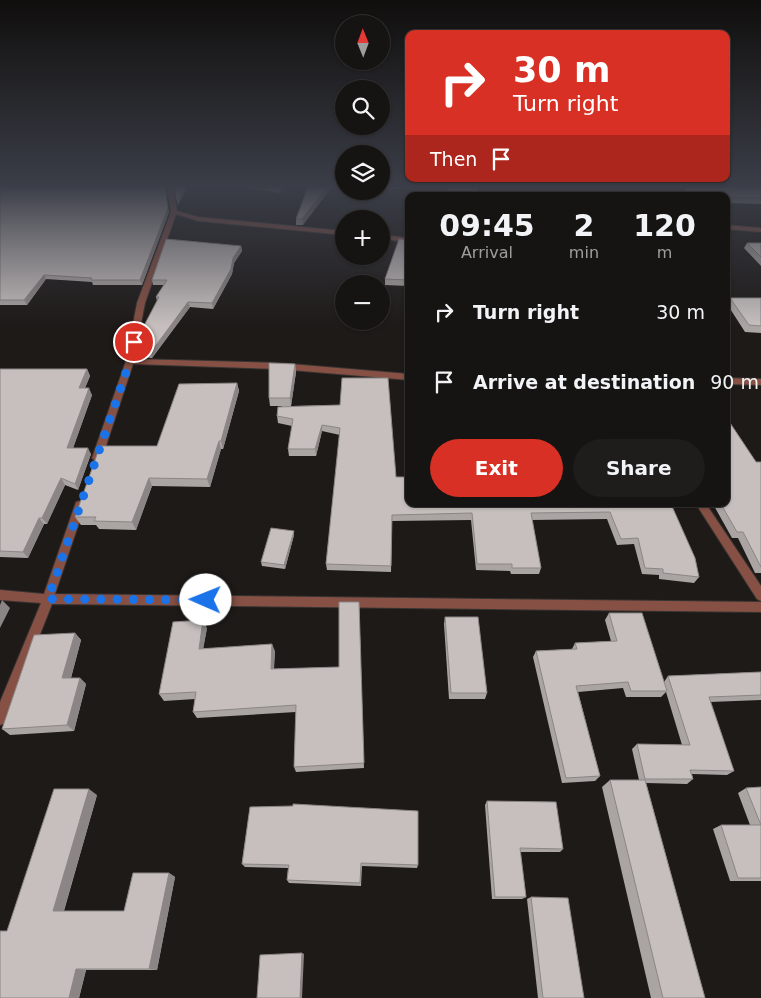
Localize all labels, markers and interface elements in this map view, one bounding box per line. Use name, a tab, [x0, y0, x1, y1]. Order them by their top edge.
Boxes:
north arrow	[335, 15, 390, 70]
map controls	[335, 15, 390, 330]
icon: right	[430, 50, 495, 115]
text: 30 m	[513, 50, 610, 90]
button: search	[335, 80, 390, 135]
text: Turn right	[513, 91, 618, 116]
button: layers	[335, 145, 390, 200]
icon: arrive	[487, 145, 515, 173]
text: Then	[430, 148, 477, 170]
text: 09:45	[439, 208, 535, 243]
text: 2	[573, 208, 594, 243]
text: 120	[633, 208, 696, 243]
button: +	[335, 210, 390, 265]
text: Arrival	[461, 243, 513, 262]
text: min	[569, 243, 599, 262]
text: m	[657, 243, 672, 262]
button: −	[335, 275, 390, 330]
icon: right	[430, 298, 458, 326]
text: Turn right	[473, 301, 579, 323]
text: 30 m	[656, 301, 705, 323]
pin	[113, 321, 155, 363]
icon: arrive	[120, 328, 148, 356]
icon: arrive	[430, 368, 458, 396]
text: Arrive at destination	[473, 371, 695, 393]
text: 90 m	[710, 371, 759, 393]
button: Exit	[430, 439, 563, 497]
button: Share	[573, 439, 705, 497]
position arrow	[179, 573, 231, 625]

